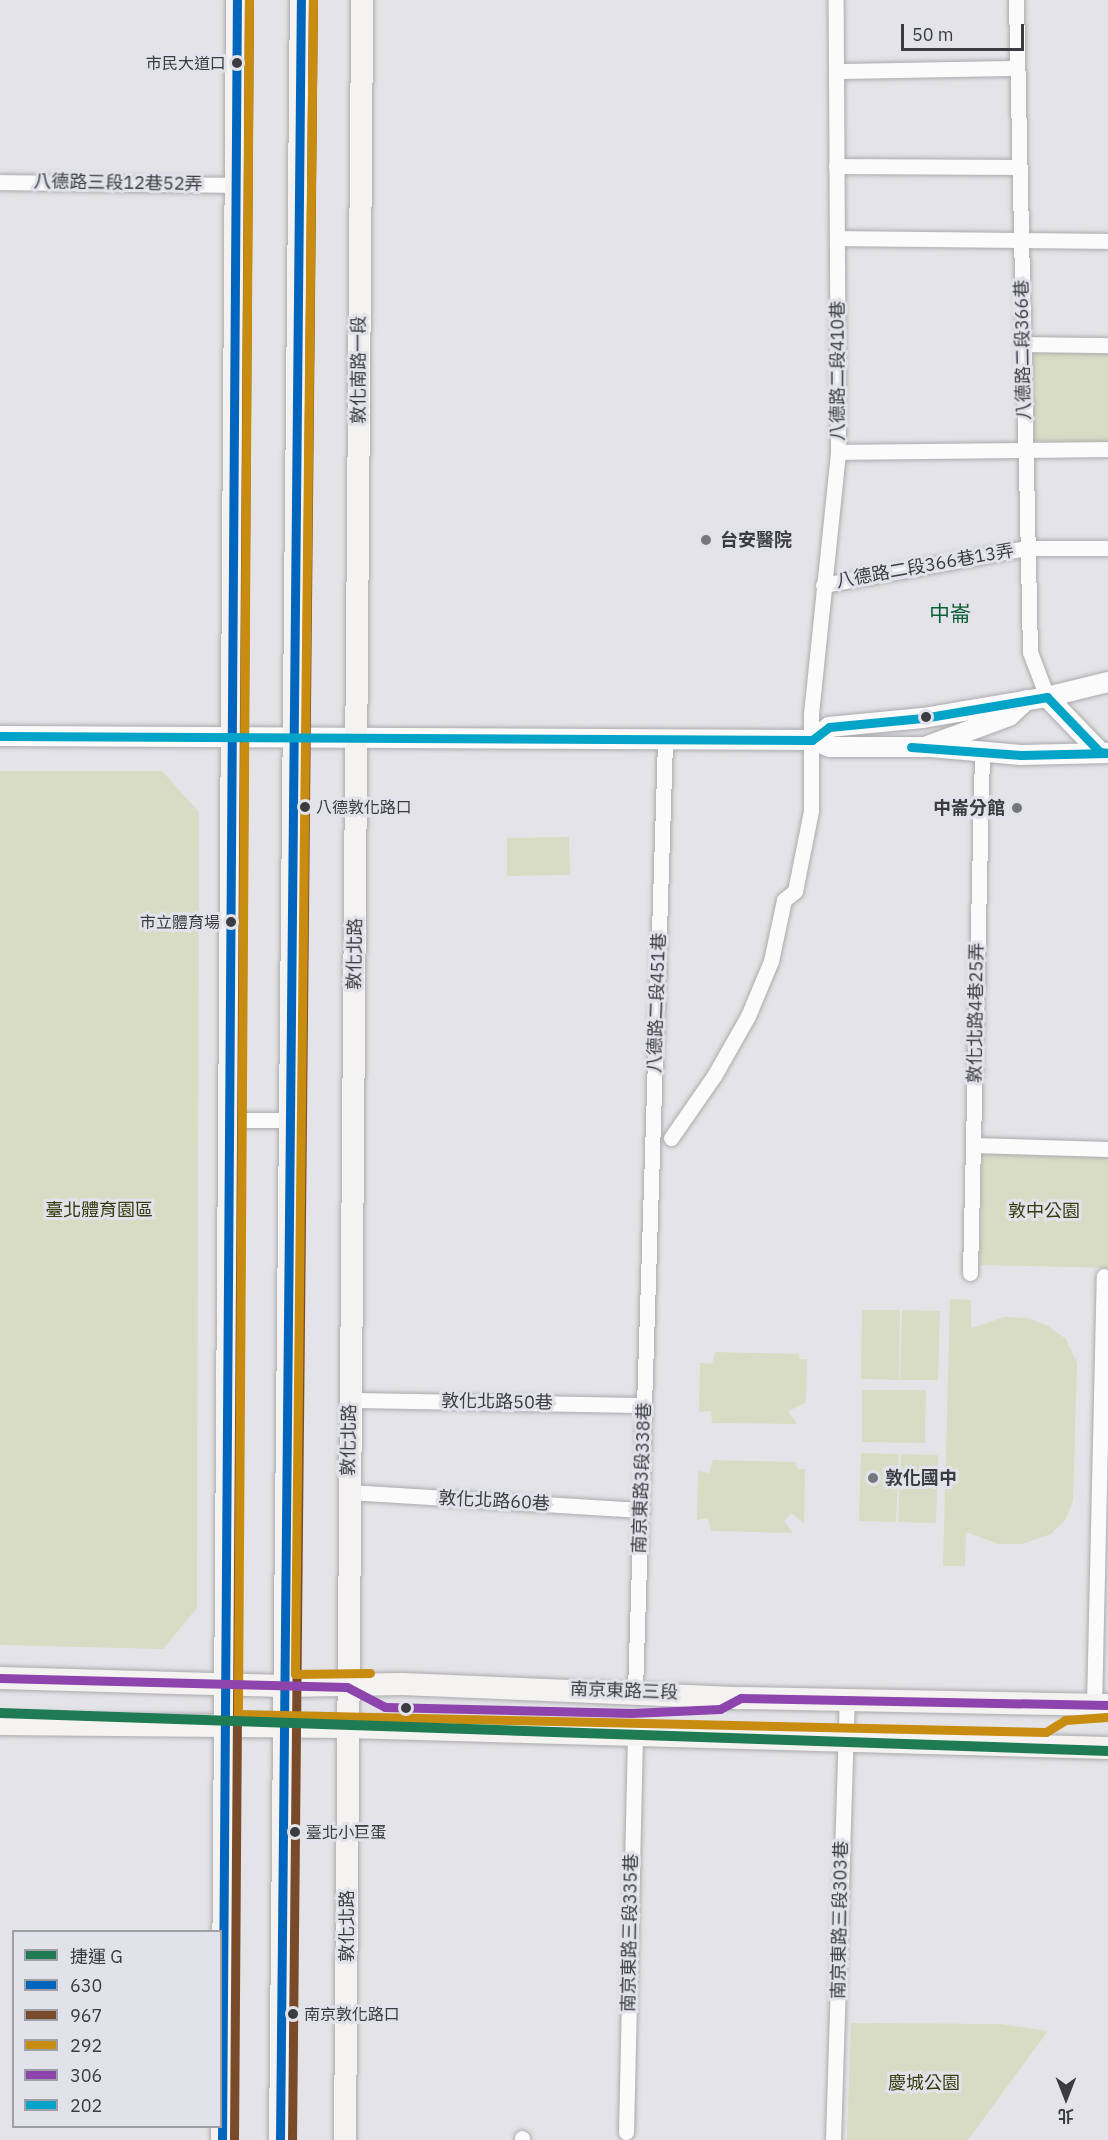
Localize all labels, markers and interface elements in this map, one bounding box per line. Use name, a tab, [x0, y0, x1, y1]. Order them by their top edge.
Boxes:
scale bar	[904, 12, 1027, 50]
text: 50 m	[912, 23, 954, 46]
place label: 市民大道口	[146, 53, 226, 73]
marker: 市民大道口	[231, 57, 243, 69]
street label: 八德路三段12巷52弄	[33, 171, 203, 195]
street label: 八德路二段366巷	[1011, 280, 1035, 420]
street label: 八德路二段410巷	[827, 301, 849, 441]
street label: 敦化南路一段	[348, 316, 370, 424]
place label: 台安醫院	[720, 529, 792, 551]
marker: 台安醫院	[697, 531, 715, 549]
street label: 八德路二段366巷13弄	[834, 540, 1016, 592]
district label: 中崙	[929, 600, 971, 626]
unlabelled marker	[920, 711, 932, 723]
place label: 八德敦化路口	[316, 797, 412, 817]
place label: 中崙分館	[933, 797, 1005, 819]
marker: 八德敦化路口	[299, 801, 311, 813]
marker: 中崙分館	[1010, 801, 1024, 815]
place label: 市立體育場	[140, 912, 220, 932]
marker: 市立體育場	[225, 916, 237, 928]
street label: 敦化北路	[344, 918, 366, 990]
street label: 八德路二段451巷	[644, 932, 670, 1074]
street label: 敦化北路4巷25弄	[964, 943, 988, 1083]
park label: 臺北體育園區	[45, 1199, 153, 1221]
park label: 敦中公園	[1008, 1200, 1080, 1222]
street label: 敦化北路50巷	[441, 1390, 553, 1414]
street label: 南京東路3段338巷	[629, 1402, 655, 1554]
street label: 敦化北路	[338, 1404, 360, 1476]
place label: 敦化國中	[885, 1467, 957, 1489]
marker: 敦化國中	[866, 1471, 880, 1485]
street label: 敦化北路60巷	[438, 1487, 550, 1515]
street label: 南京東路三段	[570, 1678, 678, 1704]
unlabelled marker	[400, 1702, 412, 1714]
place label: 臺北小巨蛋	[306, 1822, 386, 1842]
marker: 臺北小巨蛋	[289, 1826, 301, 1838]
street label: 南京東路三段303巷	[828, 1841, 852, 1999]
street label: 南京東路三段335巷	[618, 1854, 642, 2012]
street label: 敦化北路	[336, 1890, 358, 1962]
legend	[12, 1930, 222, 2128]
text: 捷運 G	[70, 1945, 123, 1968]
text: 630	[70, 1974, 102, 1997]
text: 967	[70, 2004, 102, 2027]
place label: 南京敦化路口	[304, 2004, 400, 2024]
marker: 南京敦化路口	[287, 2008, 299, 2020]
text: 292	[70, 2034, 102, 2057]
text: 306	[70, 2064, 102, 2087]
north arrow	[1036, 2068, 1096, 2128]
park label: 慶城公園	[888, 2072, 960, 2094]
text: 202	[70, 2094, 102, 2117]
text: 北	[1058, 2106, 1074, 2126]

